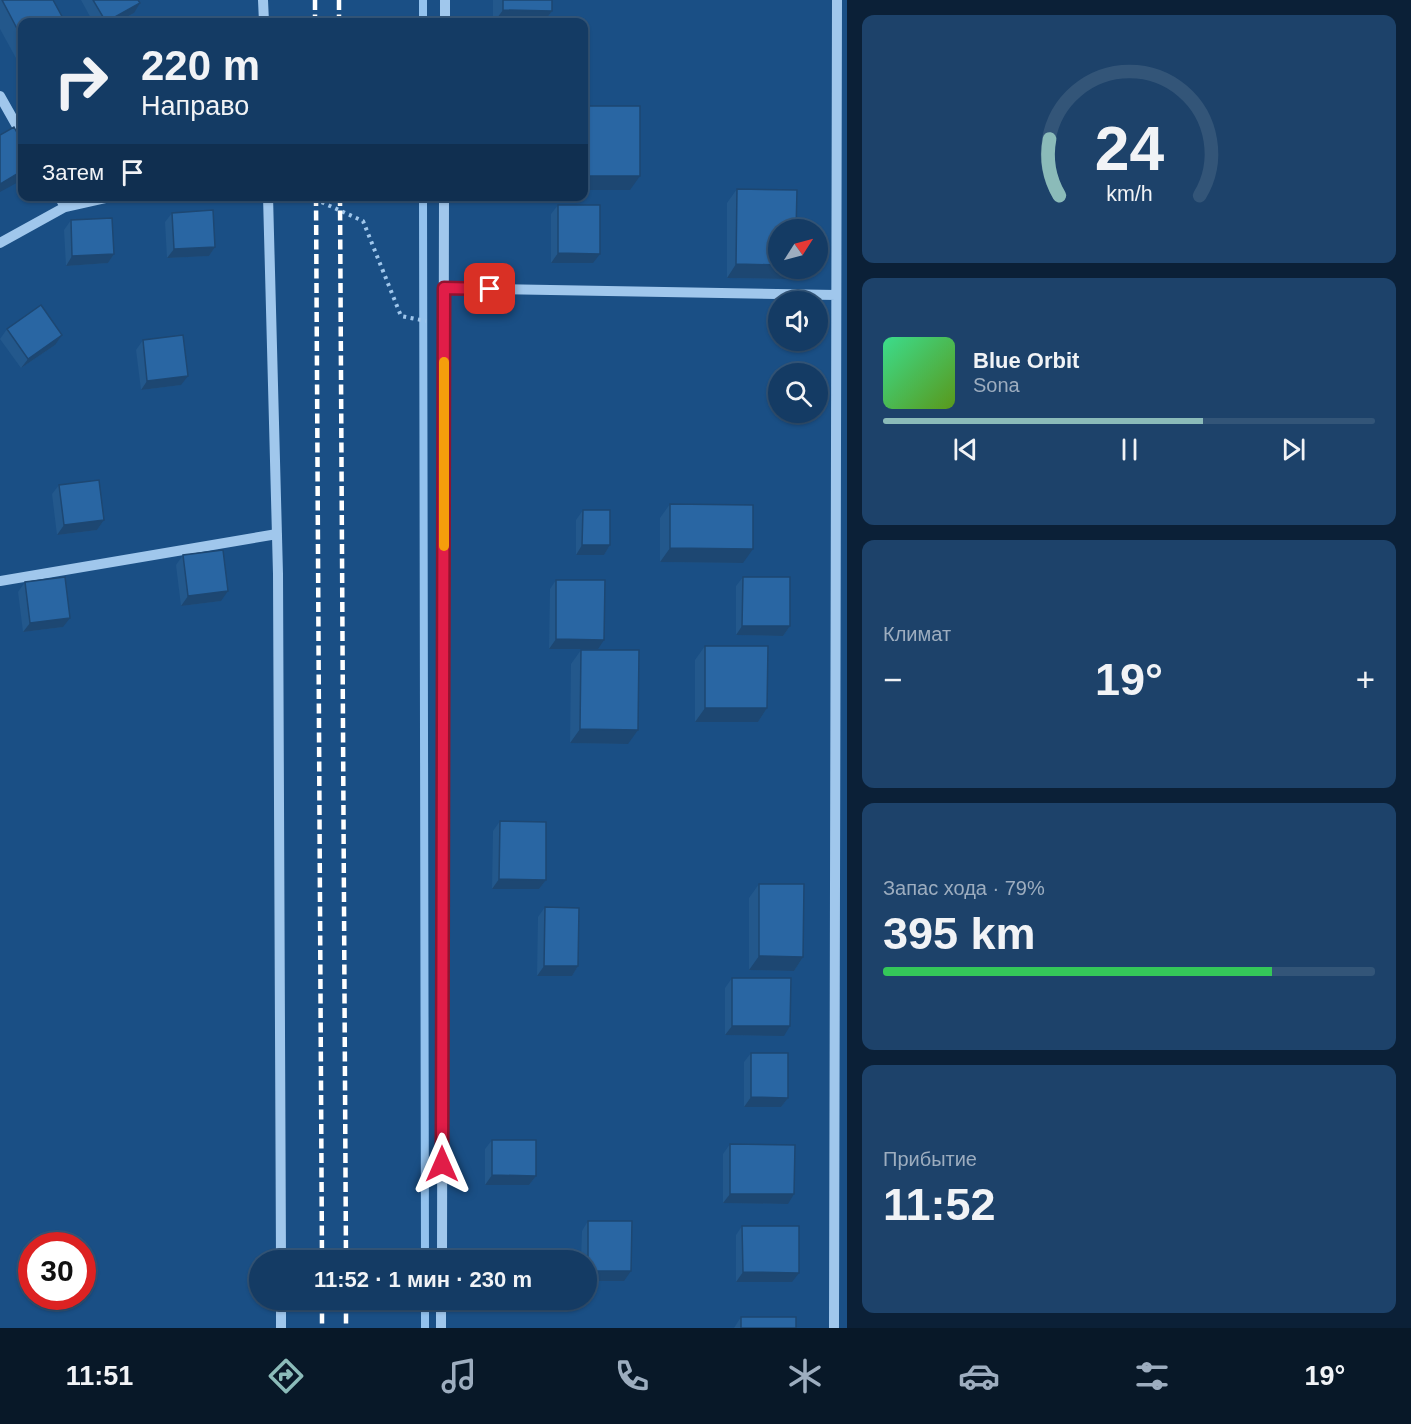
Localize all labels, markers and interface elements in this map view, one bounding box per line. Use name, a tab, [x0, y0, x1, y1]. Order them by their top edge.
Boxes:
icon: right	[42, 42, 120, 120]
text: 220 m	[141, 42, 260, 89]
text: Направо	[141, 91, 249, 121]
text: 24	[1094, 114, 1164, 183]
icon: arrive	[116, 156, 149, 189]
text: Затем	[42, 160, 104, 185]
text: km/h	[1106, 182, 1152, 206]
north arrow	[768, 219, 828, 279]
map controls	[768, 219, 828, 423]
pin	[464, 263, 515, 314]
icon: arrive	[473, 272, 506, 305]
button: sound	[768, 291, 828, 351]
text: Blue Orbit	[973, 348, 1079, 373]
button: search	[768, 363, 828, 423]
text: Sona	[973, 374, 1020, 396]
icon: previous	[949, 433, 982, 466]
icon: pause	[1113, 433, 1146, 466]
icon: next	[1277, 433, 1310, 466]
text: Климат	[883, 623, 951, 645]
text: 19°	[1095, 654, 1163, 705]
text: −	[883, 661, 902, 698]
text: +	[1356, 661, 1375, 698]
text: Запас хода · 79%	[883, 877, 1045, 899]
text: 395 km	[883, 908, 1036, 959]
position arrow	[410, 1132, 474, 1196]
text: Прибытие	[883, 1148, 977, 1170]
text: 11:52	[883, 1179, 996, 1230]
speed limit sign: 30	[18, 1232, 96, 1310]
text: 11:52 · 1 мин · 230 m	[314, 1267, 532, 1292]
icon: directions	[265, 1355, 307, 1397]
icon: music	[438, 1355, 480, 1397]
icon: phone	[611, 1355, 653, 1397]
icon: climate	[784, 1355, 826, 1397]
icon: car	[958, 1355, 1000, 1397]
icon: filters	[1131, 1355, 1173, 1397]
text: 11:51	[66, 1361, 133, 1391]
text: 19°	[1304, 1361, 1345, 1391]

